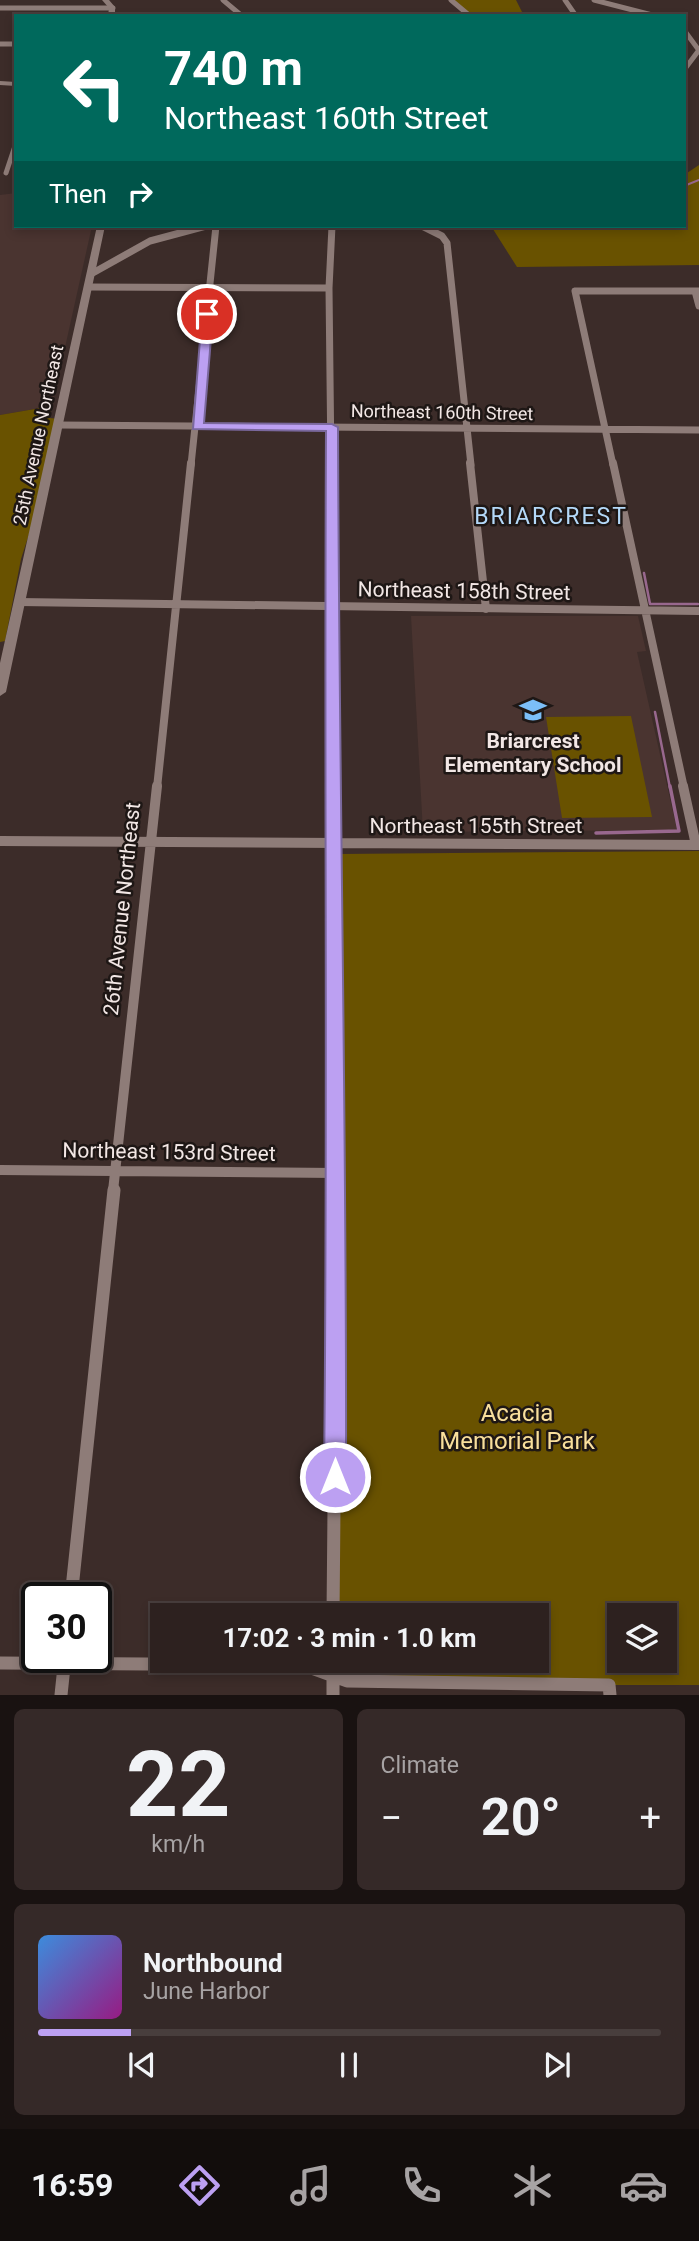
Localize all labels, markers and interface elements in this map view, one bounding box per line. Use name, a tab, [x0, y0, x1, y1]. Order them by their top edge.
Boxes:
text: 740 m	[164, 40, 303, 97]
icon: left	[49, 42, 140, 133]
text: Northeast 160th Street	[164, 99, 489, 137]
icon: right	[121, 175, 159, 213]
text: Then	[49, 179, 107, 209]
pin	[177, 284, 237, 344]
icon: arrive	[188, 295, 226, 333]
street label: 25th Avenue Northeast	[9, 343, 67, 527]
street label: Northeast 160th Street	[351, 400, 534, 424]
district label: BRIARCREST	[474, 503, 628, 530]
street label: Northeast 158th Street	[357, 577, 571, 605]
school or university icon: Briarcrest Elementary School	[518, 695, 548, 725]
place label: Briarcrest Elementary School	[445, 729, 621, 777]
street label: 26th Avenue Northeast	[99, 801, 145, 1017]
street label: Northeast 155th Street	[370, 814, 583, 838]
street label: Northeast 153rd Street	[62, 1138, 276, 1166]
park label: Acacia Memorial Park	[439, 1399, 596, 1455]
position arrow	[298, 1440, 372, 1514]
speed limit sign: 30	[21, 1582, 112, 1673]
map controls	[607, 1603, 677, 1673]
button: layers	[607, 1603, 677, 1673]
text: 17:02 · 3 min · 1.0 km	[222, 1623, 477, 1653]
text: 22	[126, 1732, 230, 1838]
text: Climate	[381, 1752, 459, 1779]
text: 20°	[481, 1787, 561, 1848]
text: −	[381, 1796, 402, 1840]
text: +	[639, 1796, 661, 1840]
text: km/h	[151, 1831, 205, 1858]
text: Northbound	[143, 1948, 283, 1978]
text: June Harbor	[143, 1978, 270, 2005]
icon: previous	[123, 2046, 161, 2084]
icon: pause	[330, 2046, 368, 2084]
icon: next	[538, 2046, 576, 2084]
icon: directions	[175, 2161, 224, 2210]
icon: music	[286, 2161, 335, 2210]
icon: phone	[397, 2161, 446, 2210]
icon: climate	[508, 2161, 557, 2210]
icon: car	[619, 2161, 668, 2210]
text: 16:59	[31, 2166, 113, 2204]

